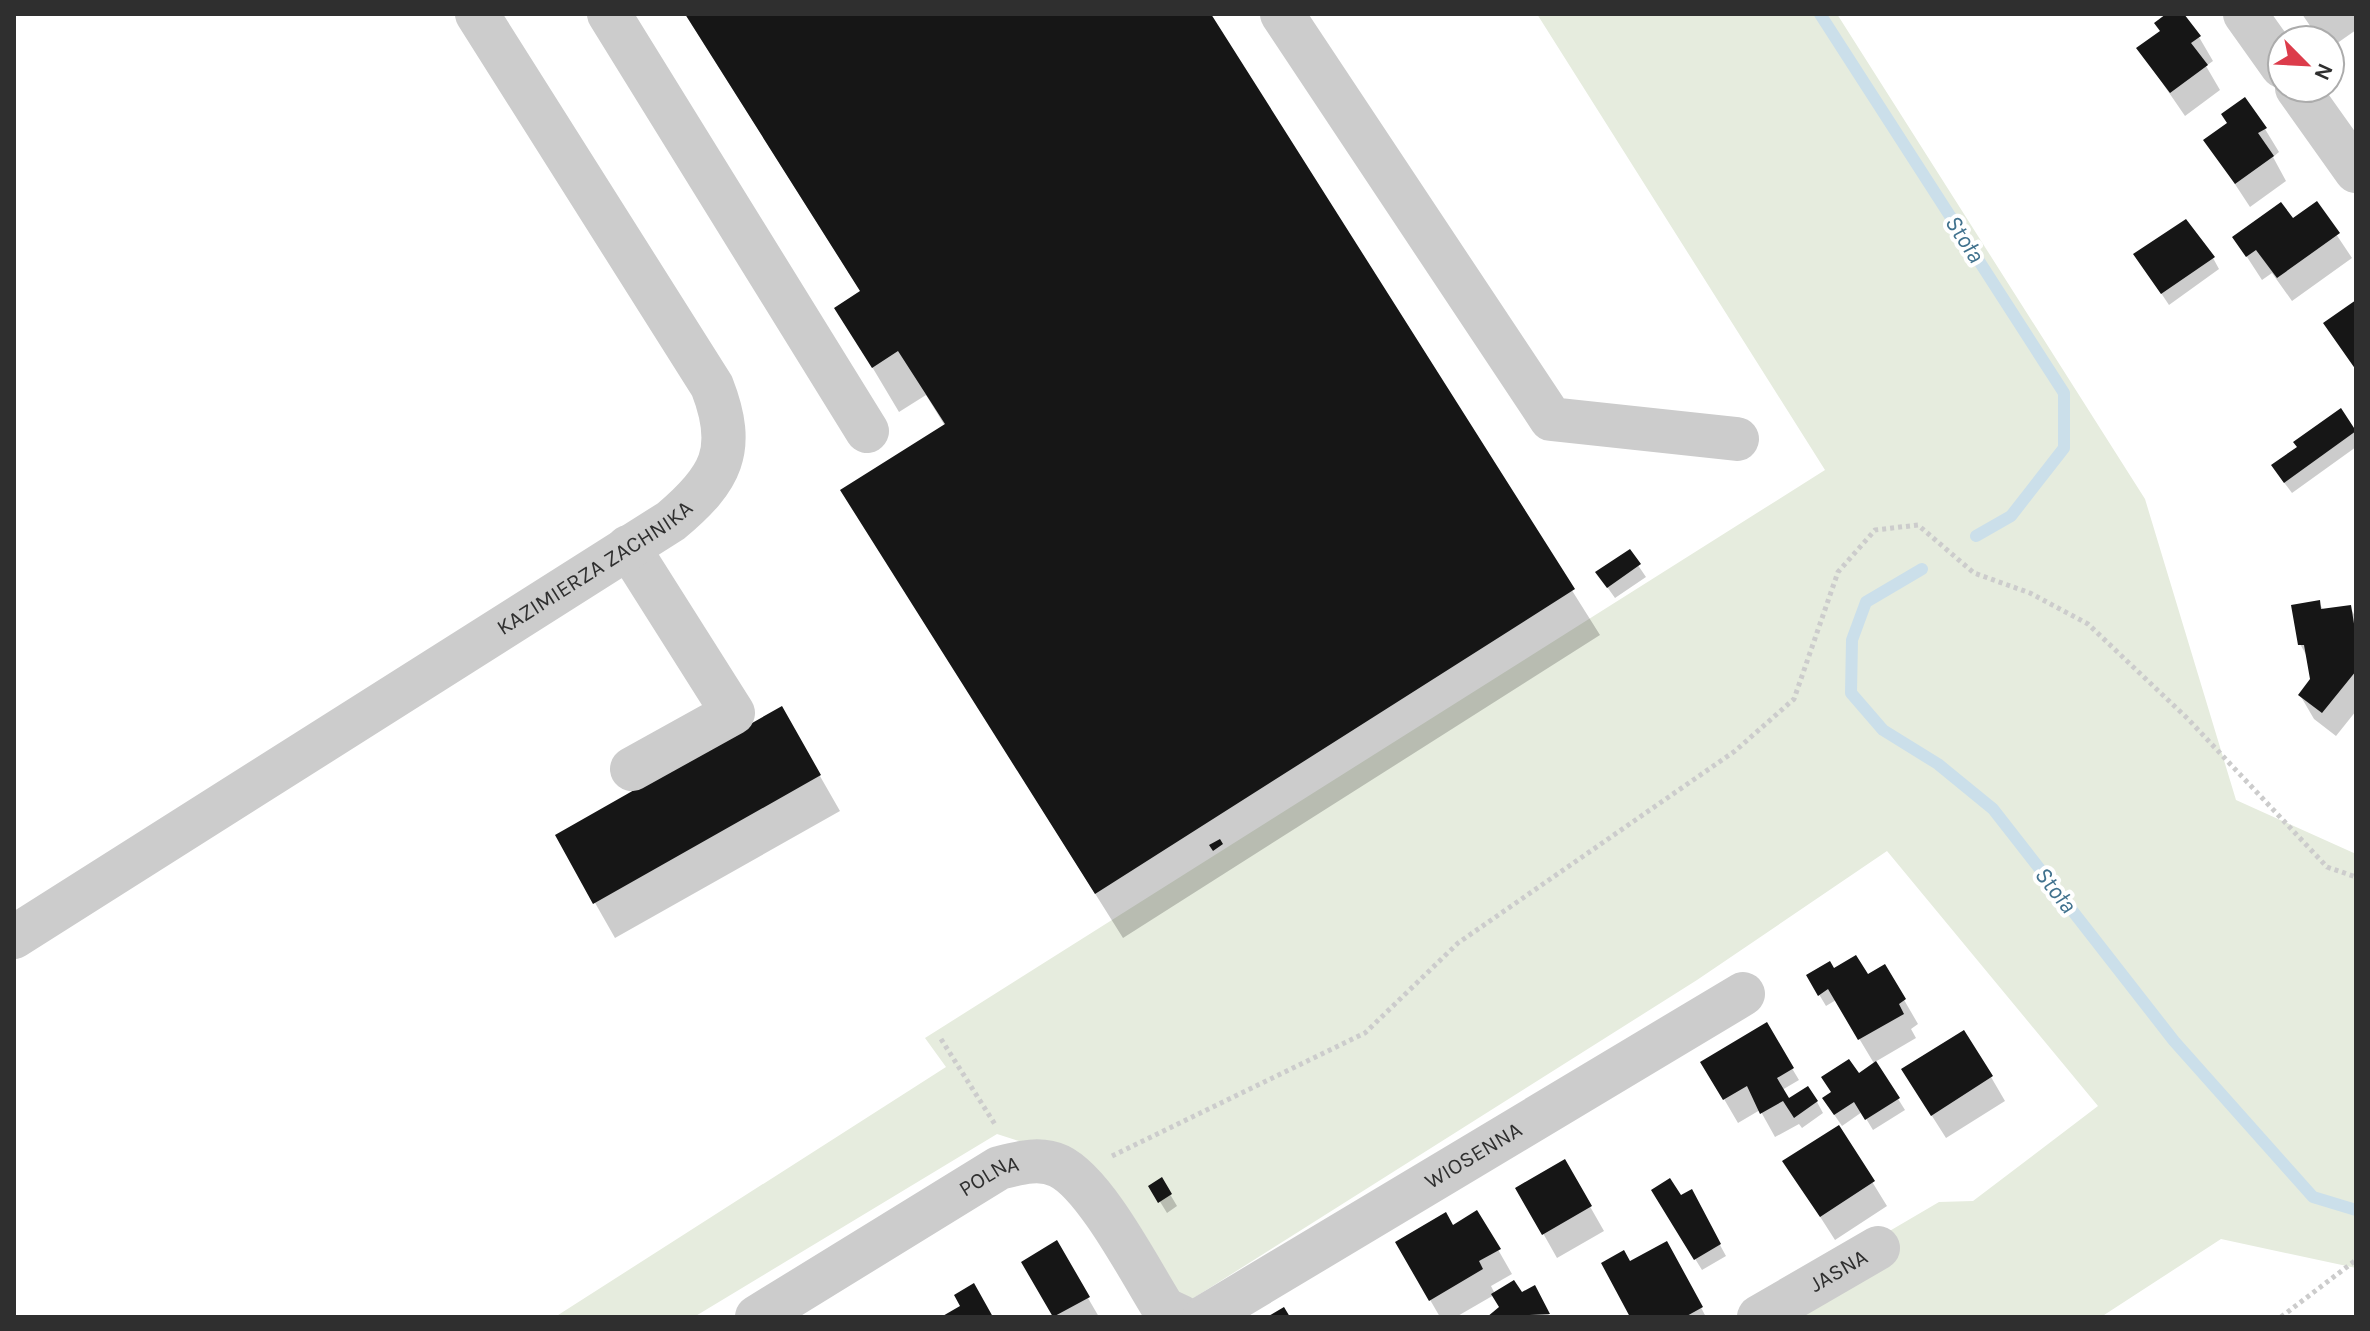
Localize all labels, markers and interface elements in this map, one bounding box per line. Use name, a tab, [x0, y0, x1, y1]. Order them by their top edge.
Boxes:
north arrow	[2266, 24, 2346, 104]
text: N	[2308, 59, 2338, 84]
water label: Stoła	[1939, 210, 1991, 268]
street label: KAZIMIERZA ZACHNIKA	[492, 495, 698, 641]
water label: Stoła	[2029, 861, 2083, 919]
street label: WIOSENNA	[1420, 1116, 1527, 1195]
street label: POLNA	[954, 1151, 1022, 1202]
street label: JASNA	[1805, 1244, 1872, 1298]

